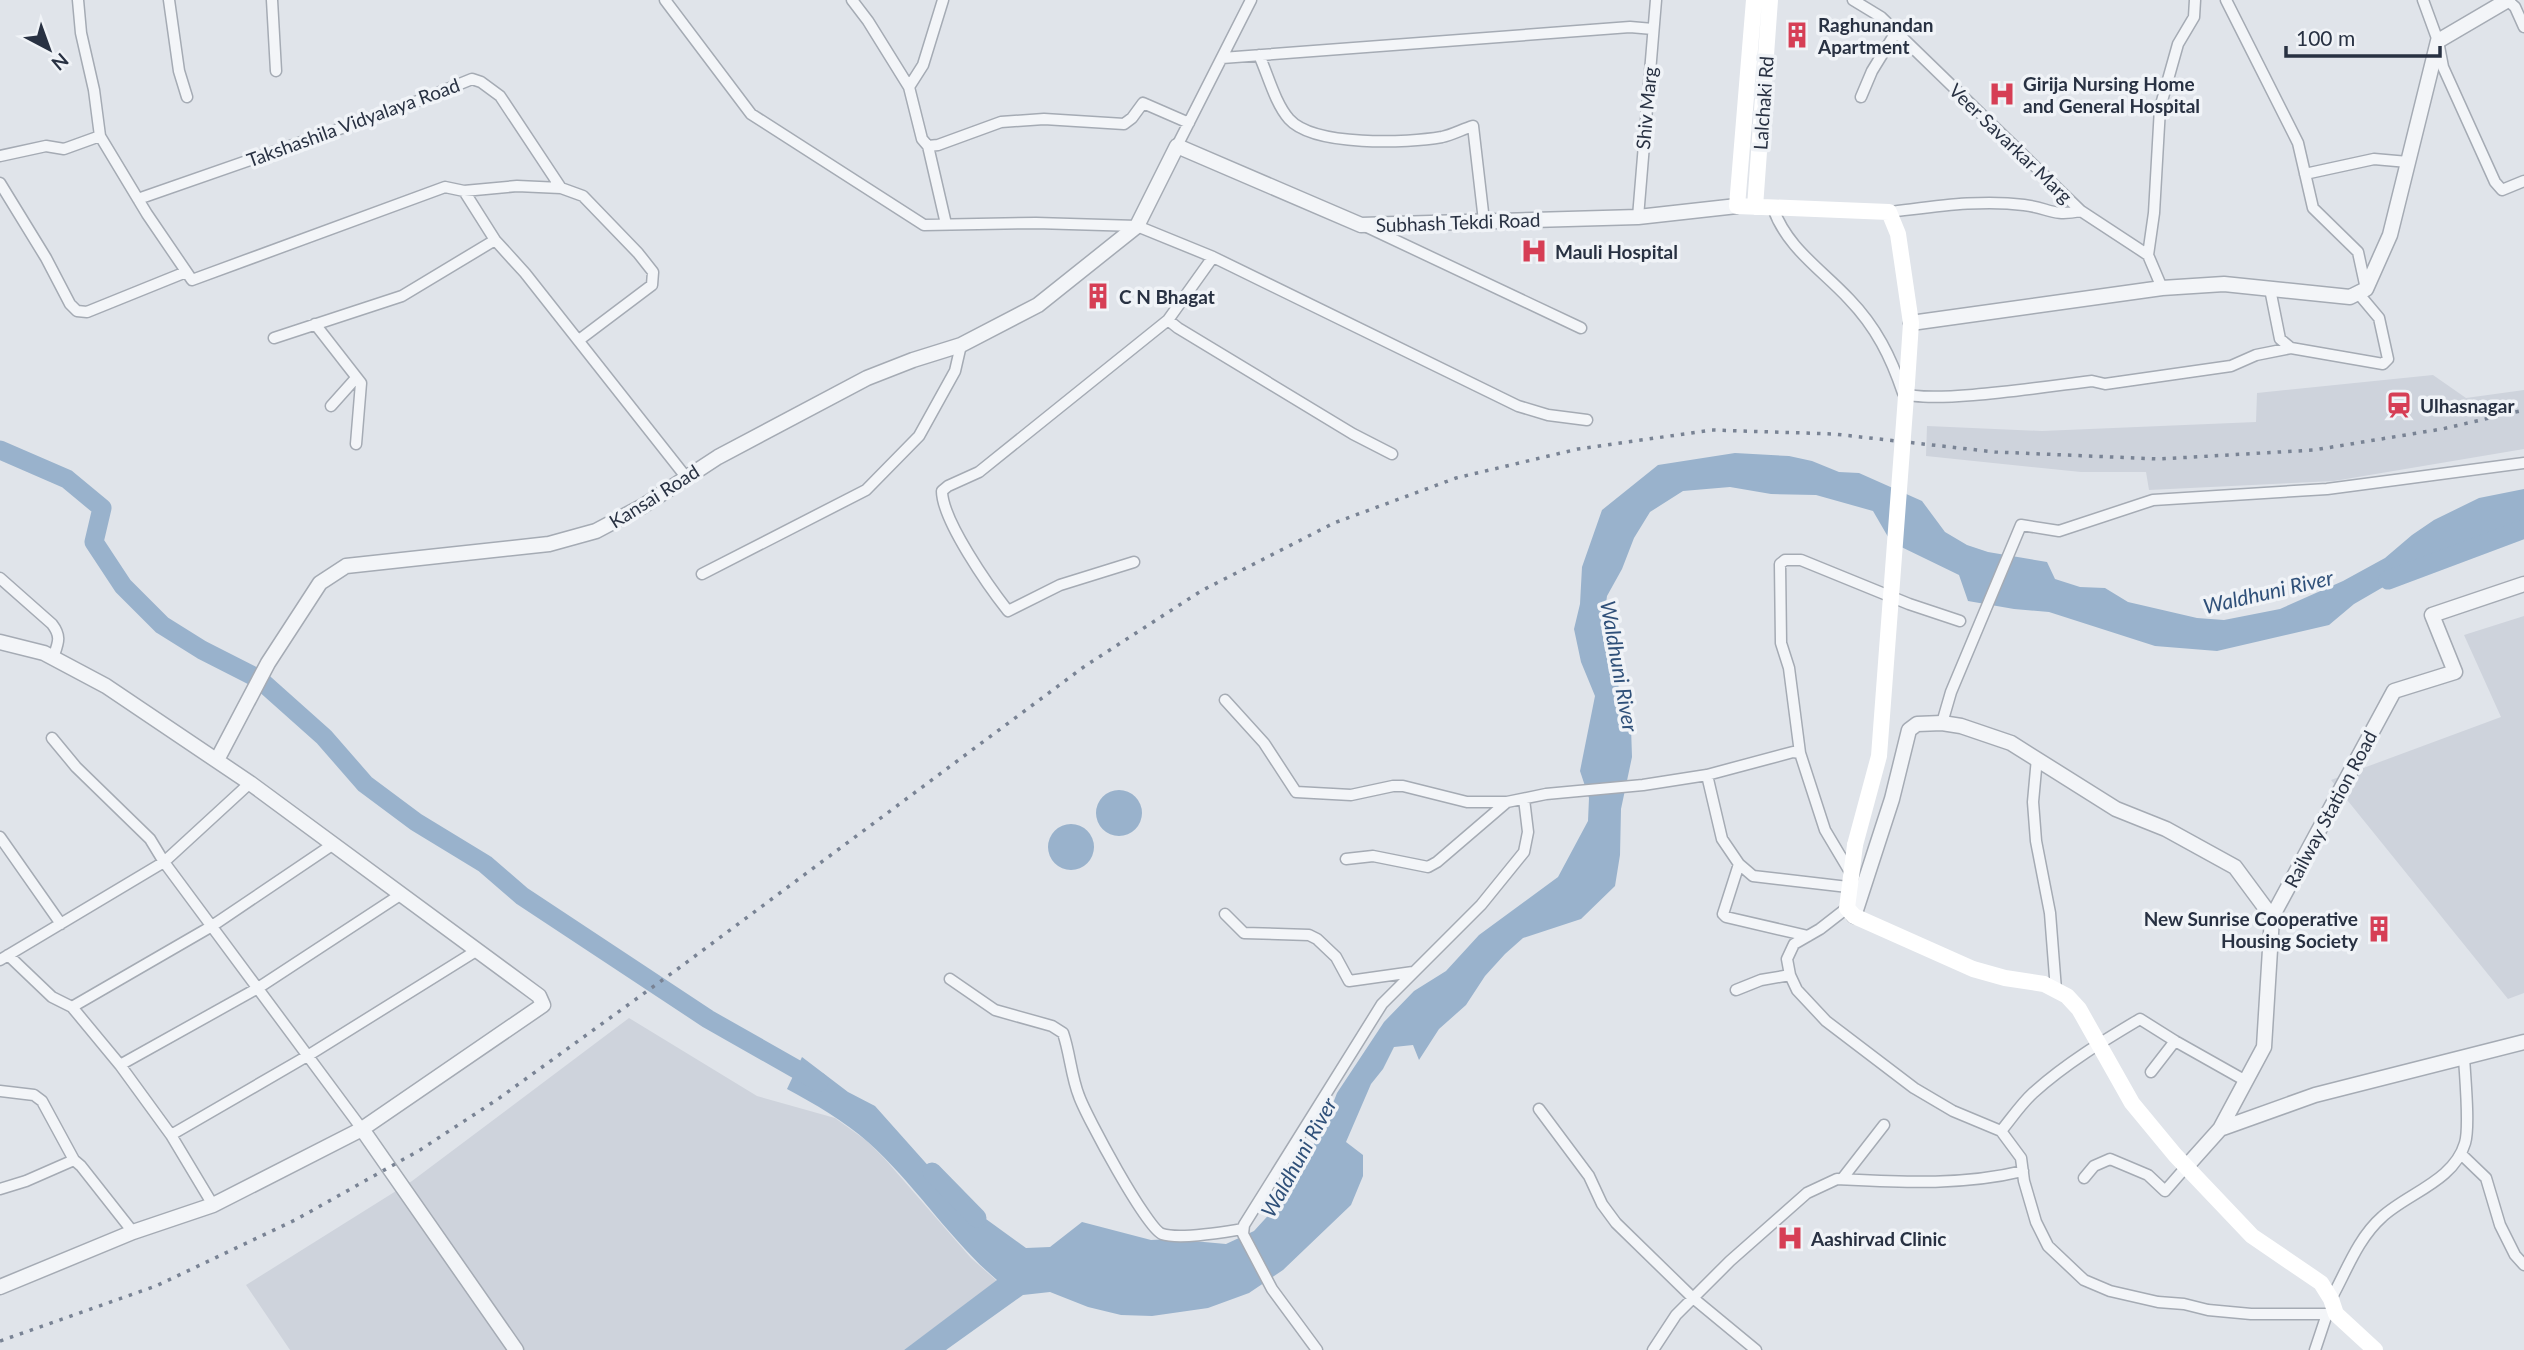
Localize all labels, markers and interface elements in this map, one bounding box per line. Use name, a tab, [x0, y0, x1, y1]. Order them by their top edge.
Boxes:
place label: Raghunandan Apartment	[1817, 13, 1933, 58]
north arrow	[14, 14, 84, 84]
scale bar	[2286, 14, 2440, 58]
building icon: Raghunandan Apartment	[1782, 20, 1812, 50]
text: 100 m	[2296, 25, 2355, 50]
text: N	[47, 49, 74, 76]
street label: Lalchaki Rd	[1748, 55, 1778, 151]
street label: Shiv Marg	[1631, 66, 1661, 150]
place label: Girija Nursing Home and General Hospital	[2023, 72, 2200, 117]
street label: Takshashila Vidyalaya Road	[243, 73, 463, 171]
street label: Veer Savarkar Marg	[1945, 78, 2077, 208]
hospital icon: Girija Nursing Home and General Hospital	[1987, 79, 2017, 109]
street label: Subhash Tekdi Road	[1375, 208, 1541, 236]
hospital icon: Mauli Hospital	[1519, 236, 1549, 266]
place label: Mauli Hospital	[1555, 240, 1678, 263]
building icon: C N Bhagat	[1083, 281, 1113, 311]
place label: C N Bhagat	[1119, 285, 1215, 308]
station icon: Ulhasnagar	[2384, 390, 2414, 420]
place label: Ulhasnagar	[2420, 394, 2515, 417]
street label: Kansai Road	[605, 459, 703, 533]
water label: Waldhuni River	[2201, 564, 2336, 618]
water label: Waldhuni River	[1596, 599, 1644, 734]
street label: Railway Station Road	[2279, 727, 2381, 891]
place label: New Sunrise Cooperative Housing Society	[2144, 907, 2359, 952]
building icon: New Sunrise Cooperative Housing Society	[2364, 914, 2394, 944]
water label: Waldhuni River	[1255, 1092, 1341, 1221]
hospital icon: Aashirvad Clinic	[1775, 1223, 1805, 1253]
place label: Aashirvad Clinic	[1810, 1227, 1946, 1250]

